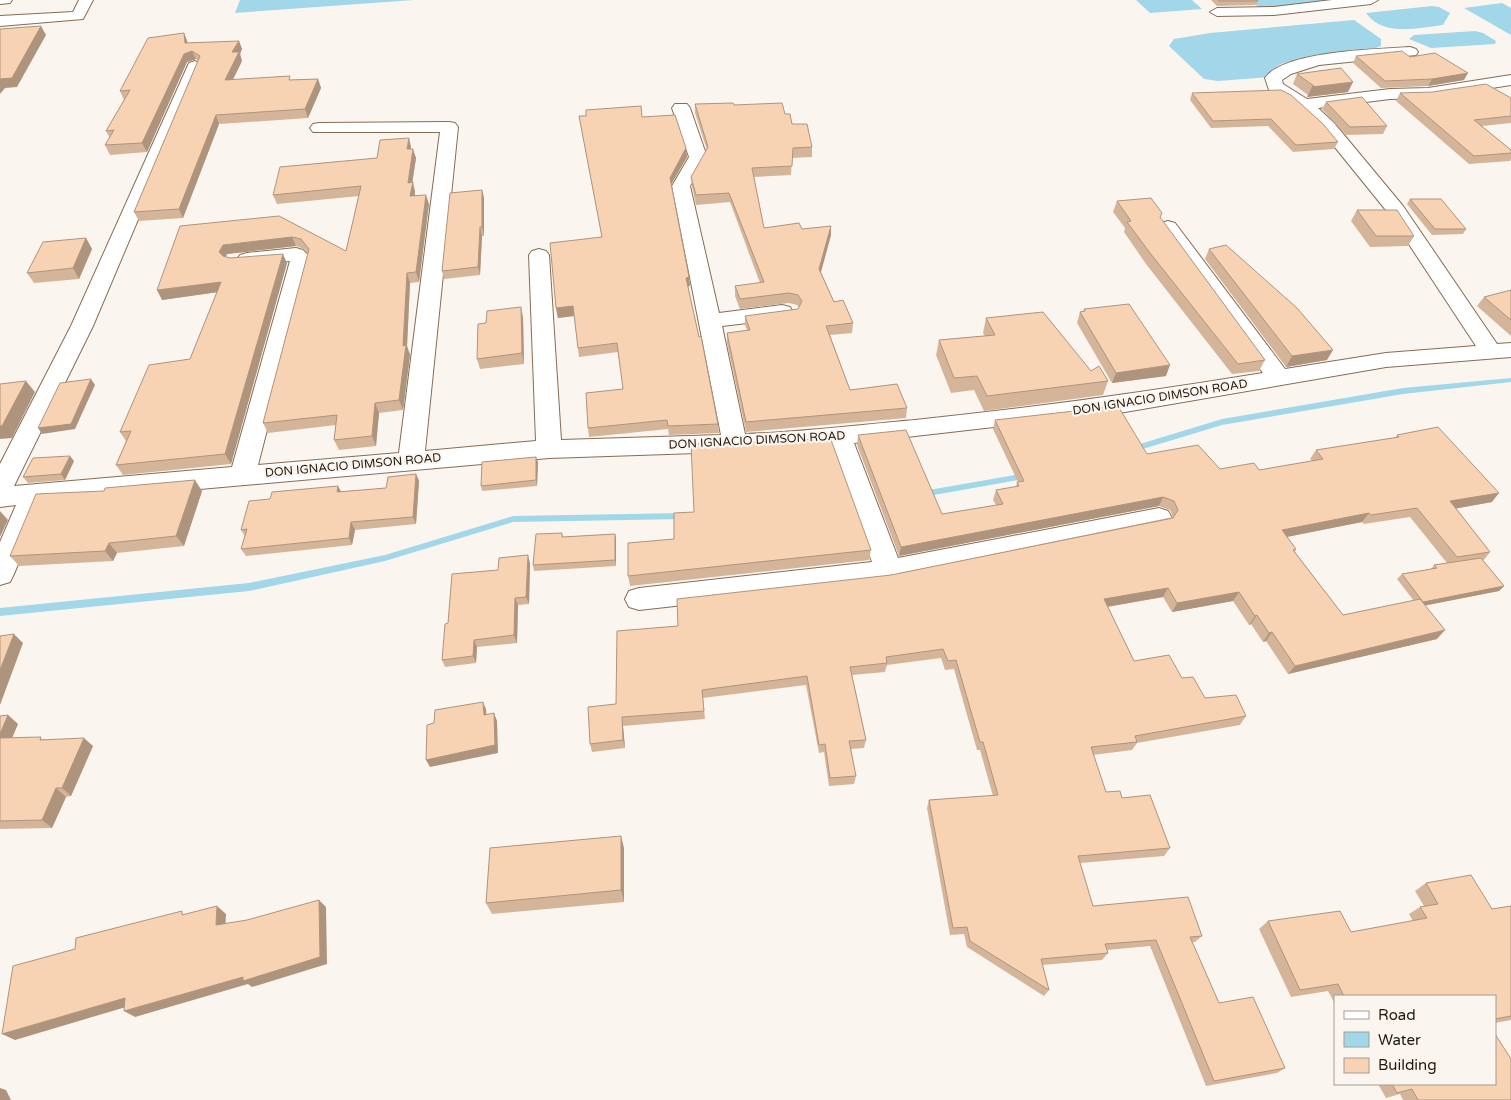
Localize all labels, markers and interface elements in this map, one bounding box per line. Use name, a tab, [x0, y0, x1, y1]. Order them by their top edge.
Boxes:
street label: DON IGNACIO DIMSON ROAD	[1071, 376, 1249, 418]
street label: DON IGNACIO DIMSON ROAD	[668, 428, 846, 452]
street label: DON IGNACIO DIMSON ROAD	[264, 450, 442, 480]
legend	[1334, 995, 1496, 1085]
text: Road	[1378, 1006, 1416, 1024]
text: Water	[1378, 1031, 1421, 1049]
text: Building	[1378, 1056, 1437, 1074]

